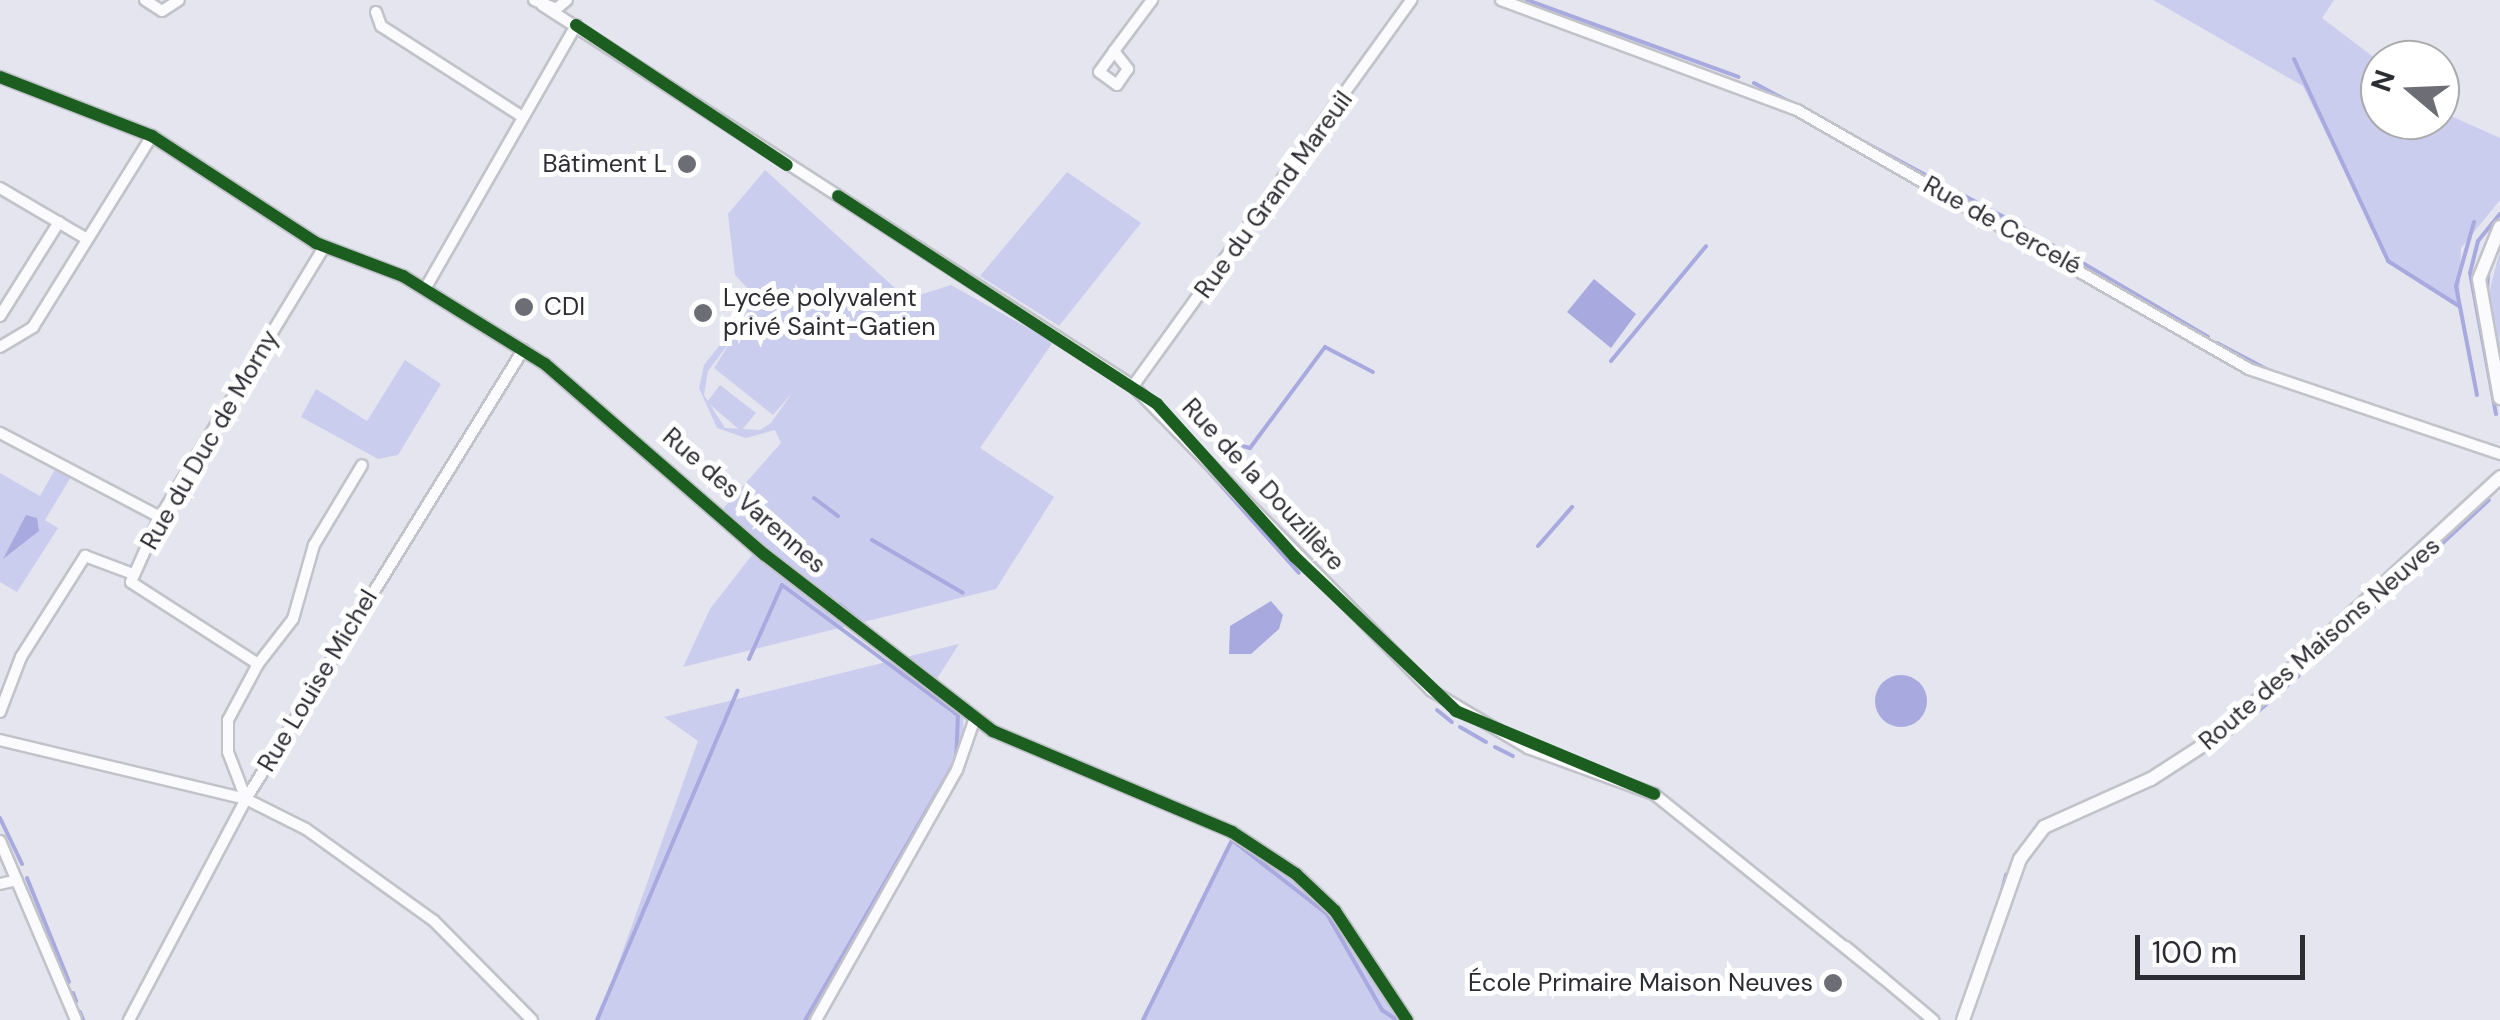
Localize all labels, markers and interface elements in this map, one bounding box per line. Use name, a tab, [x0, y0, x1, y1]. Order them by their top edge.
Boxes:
north arrow	[2360, 40, 2460, 140]
text: N	[2362, 65, 2404, 96]
street label: Rue du Grand Mareuil	[1189, 86, 1359, 304]
place label: Bâtiment L	[542, 149, 667, 179]
marker: Bâtiment L	[676, 153, 698, 175]
street label: Rue de Cercelé	[1918, 170, 2086, 282]
place label: Lycée polyvalent privé Saint-Gatien	[723, 284, 936, 343]
place label: CDI	[544, 292, 585, 322]
marker: CDI	[513, 296, 535, 318]
marker: Lycée polyvalent privé Saint-Gatien	[692, 302, 714, 324]
street label: Rue du Duc de Morny	[135, 325, 285, 555]
street label: Rue de la Douzillère	[1175, 393, 1351, 577]
street label: Rue des Varennes	[656, 422, 832, 580]
street label: Route des Maisons Neuves	[2193, 531, 2447, 757]
street label: Rue Louise Michel	[252, 585, 384, 777]
scale bar	[2140, 915, 2310, 977]
text: 100 m	[2152, 933, 2237, 972]
place label: École Primaire Maison Neuves	[1468, 968, 1813, 998]
marker: École Primaire Maison Neuves	[1822, 972, 1844, 994]

